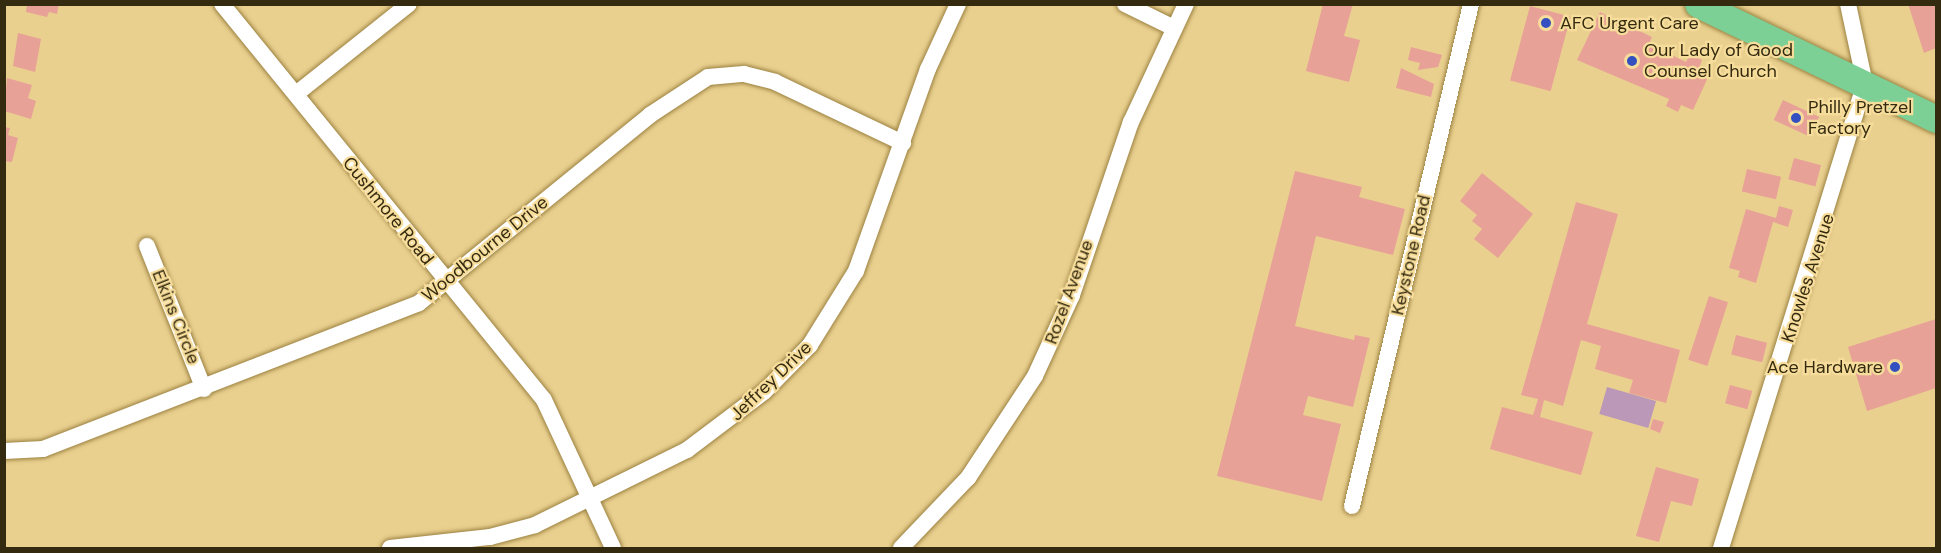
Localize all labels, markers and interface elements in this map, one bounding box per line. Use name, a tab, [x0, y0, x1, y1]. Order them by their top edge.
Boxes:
place label: AFC Urgent Care	[1560, 12, 1699, 34]
marker: AFC Urgent Care	[1537, 14, 1555, 32]
place label: Our Lady of Good Counsel Church	[1644, 40, 1793, 82]
marker: Our Lady of Good Counsel Church	[1625, 54, 1639, 68]
place label: Philly Pretzel Factory	[1808, 97, 1912, 140]
marker: Philly Pretzel Factory	[1789, 111, 1803, 125]
street label: Cushmore Road	[338, 153, 438, 269]
street label: Woodbourne Drive	[418, 192, 552, 306]
street label: Keystone Road	[1387, 193, 1435, 317]
street label: Knowles Avenue	[1777, 211, 1839, 345]
street label: Rozel Avenue	[1040, 237, 1098, 347]
street label: Elkins Circle	[147, 267, 205, 367]
street label: Jeffrey Drive	[726, 337, 816, 425]
place label: Ace Hardware	[1767, 356, 1883, 378]
marker: Ace Hardware	[1888, 360, 1902, 374]

